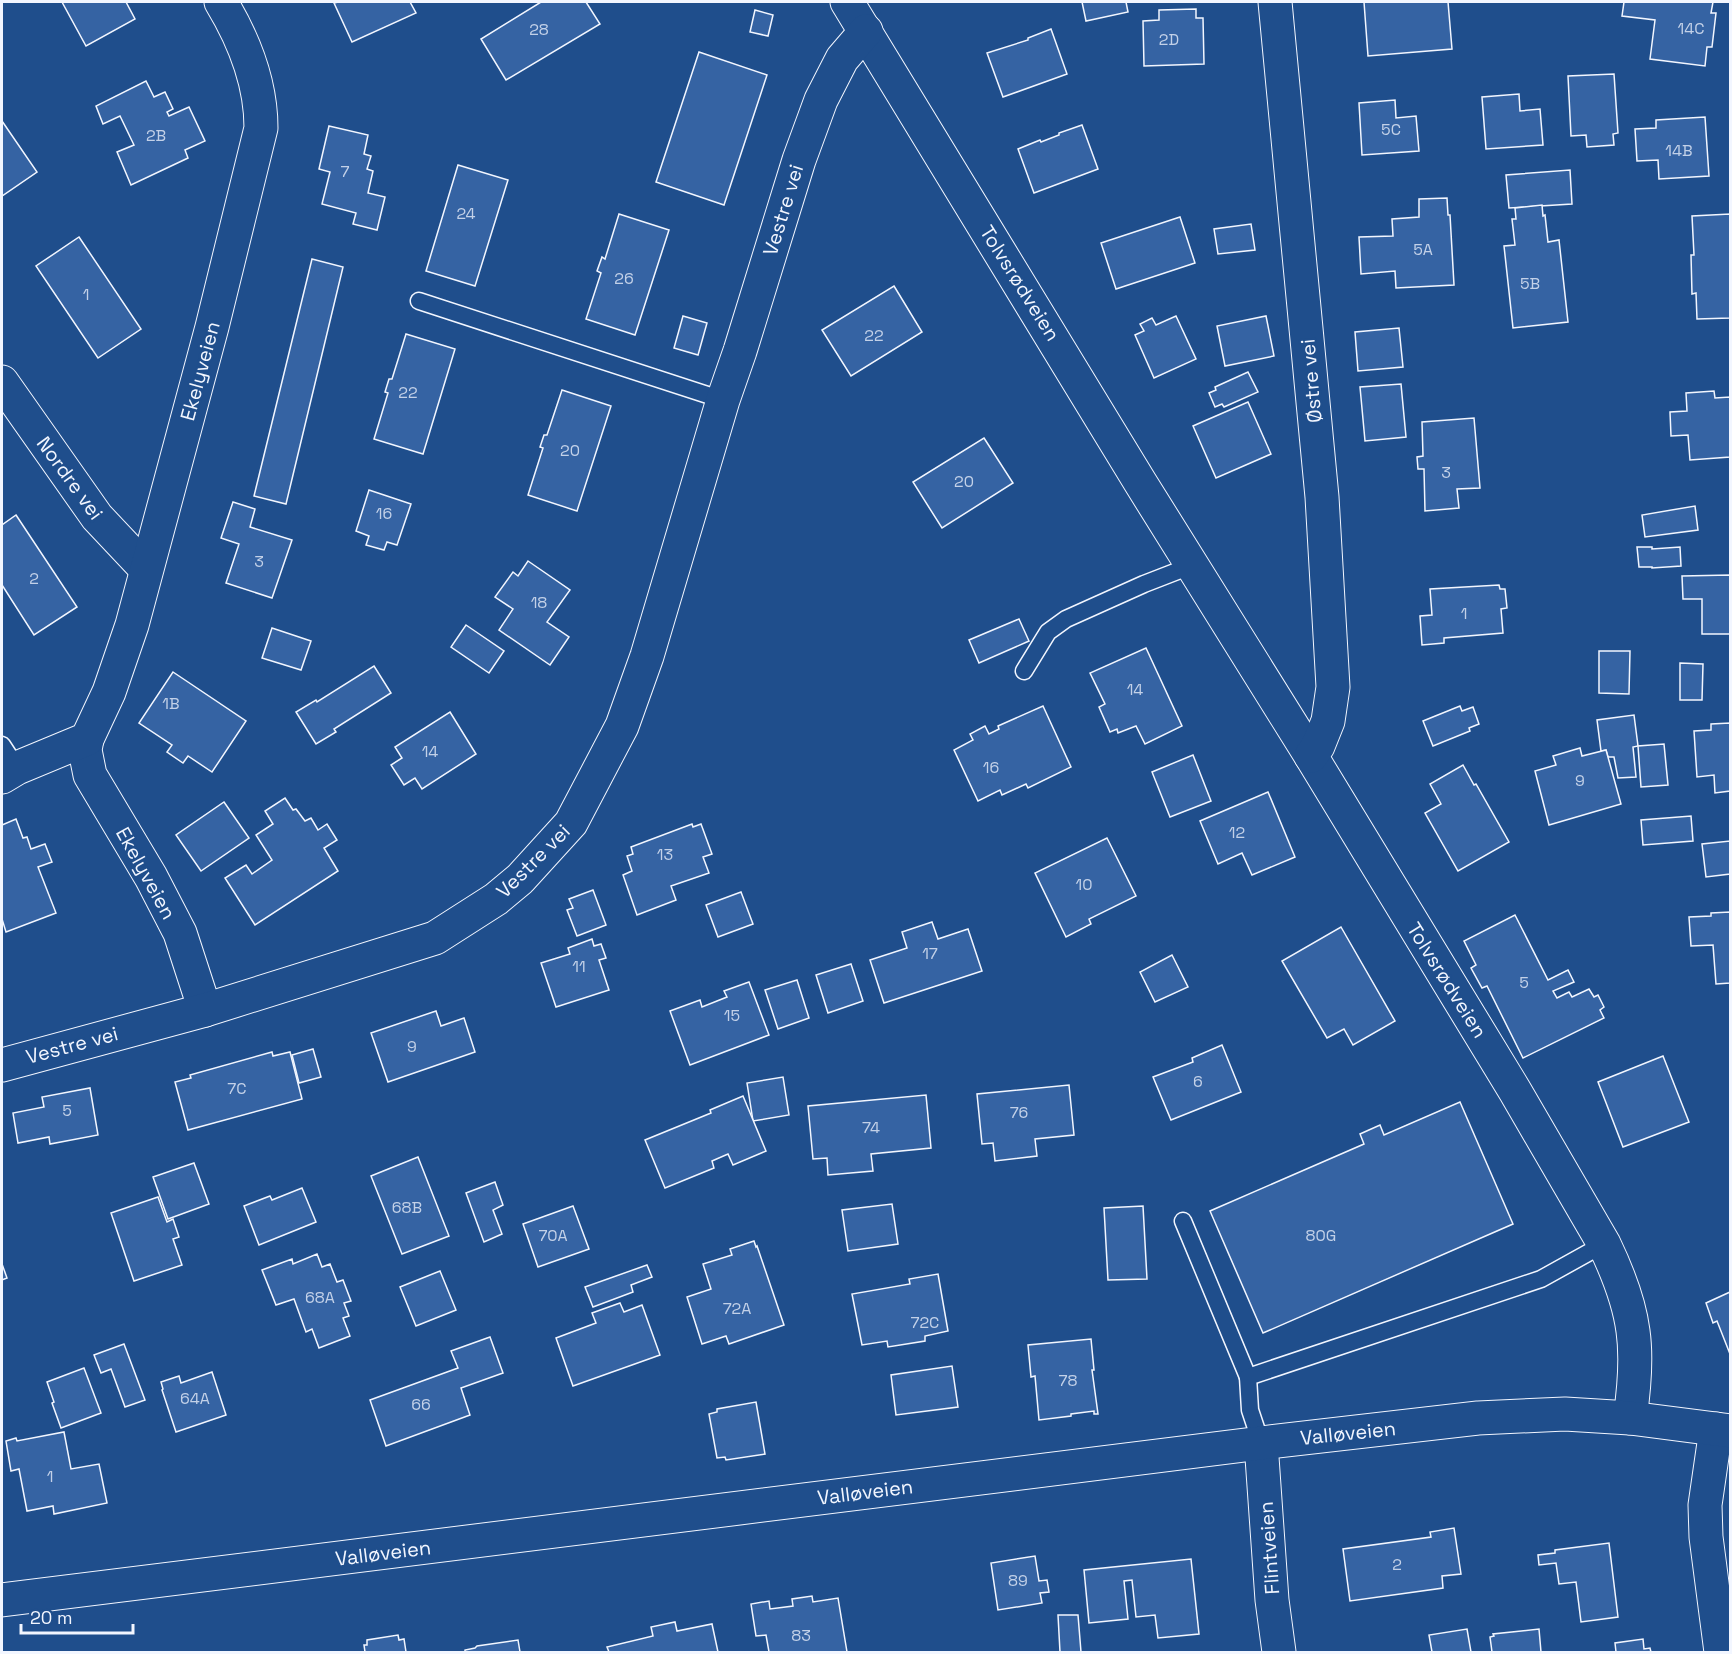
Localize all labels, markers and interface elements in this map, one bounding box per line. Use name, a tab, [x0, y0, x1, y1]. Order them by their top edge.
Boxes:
house number: 14C	[1678, 18, 1704, 39]
house number: 28	[529, 19, 549, 40]
house number: 2D	[1159, 29, 1179, 50]
house number: 5C	[1381, 119, 1401, 140]
house number: 2B	[146, 125, 166, 146]
house number: 14B	[1665, 140, 1693, 161]
house number: 7	[340, 161, 350, 182]
street label: Vestre vei	[757, 161, 809, 259]
house number: 24	[456, 203, 476, 224]
street label: Tolvsrødveien	[974, 220, 1066, 346]
house number: 5A	[1413, 239, 1433, 260]
house number: 26	[614, 268, 634, 289]
house number: 5B	[1520, 273, 1540, 294]
house number: 1	[83, 284, 89, 305]
street label: Ekelyveien	[174, 319, 226, 423]
house number: 22	[864, 325, 884, 346]
street label: Østre vei	[1294, 338, 1328, 424]
house number: 22	[398, 382, 418, 403]
street label: Nordre vei	[31, 431, 109, 525]
house number: 20	[560, 440, 580, 461]
house number: 3	[1441, 462, 1451, 483]
house number: 20	[954, 471, 974, 492]
house number: 16	[376, 503, 392, 524]
house number: 3	[254, 551, 264, 572]
house number: 2	[29, 568, 39, 589]
house number: 18	[531, 592, 547, 613]
house number: 1	[1461, 603, 1467, 624]
house number: 14	[1127, 679, 1143, 700]
house number: 1B	[162, 693, 180, 714]
house number: 14	[422, 741, 438, 762]
house number: 16	[983, 757, 999, 778]
house number: 9	[1575, 770, 1585, 791]
street label: Vestre vei	[490, 818, 576, 904]
street label: Ekelyveien	[110, 822, 182, 924]
house number: 12	[1229, 822, 1245, 843]
house number: 13	[657, 844, 673, 865]
house number: 10	[1076, 874, 1092, 895]
street label: Tolvsrødveien	[1401, 917, 1493, 1043]
house number: 17	[922, 943, 938, 964]
house number: 11	[572, 956, 586, 977]
house number: 5	[1519, 972, 1529, 993]
house number: 15	[724, 1005, 740, 1026]
street label: Vestre vei	[23, 1020, 121, 1070]
house number: 9	[407, 1036, 417, 1057]
house number: 6	[1193, 1071, 1203, 1092]
house number: 7C	[227, 1078, 247, 1099]
house number: 5	[62, 1100, 72, 1121]
house number: 76	[1010, 1102, 1028, 1123]
house number: 74	[862, 1117, 880, 1138]
house number: 68B	[392, 1197, 422, 1218]
house number: 70A	[538, 1225, 568, 1246]
house number: 80G	[1306, 1225, 1336, 1246]
house number: 68A	[305, 1287, 335, 1308]
house number: 72A	[723, 1298, 751, 1319]
house number: 72C	[911, 1312, 939, 1333]
house number: 78	[1059, 1370, 1078, 1391]
house number: 64A	[180, 1388, 210, 1409]
house number: 66	[411, 1394, 431, 1415]
street label: Valløveien	[1299, 1415, 1397, 1451]
house number: 1	[47, 1466, 53, 1487]
street label: Valløveien	[816, 1473, 914, 1511]
street label: Flintveien	[1253, 1501, 1285, 1595]
street label: Valløveien	[334, 1534, 432, 1572]
house number: 2	[1392, 1554, 1402, 1575]
house number: 89	[1008, 1570, 1028, 1591]
scale bar	[21, 1597, 134, 1635]
text: 20 m	[30, 1606, 73, 1629]
house number: 83	[791, 1625, 811, 1646]

